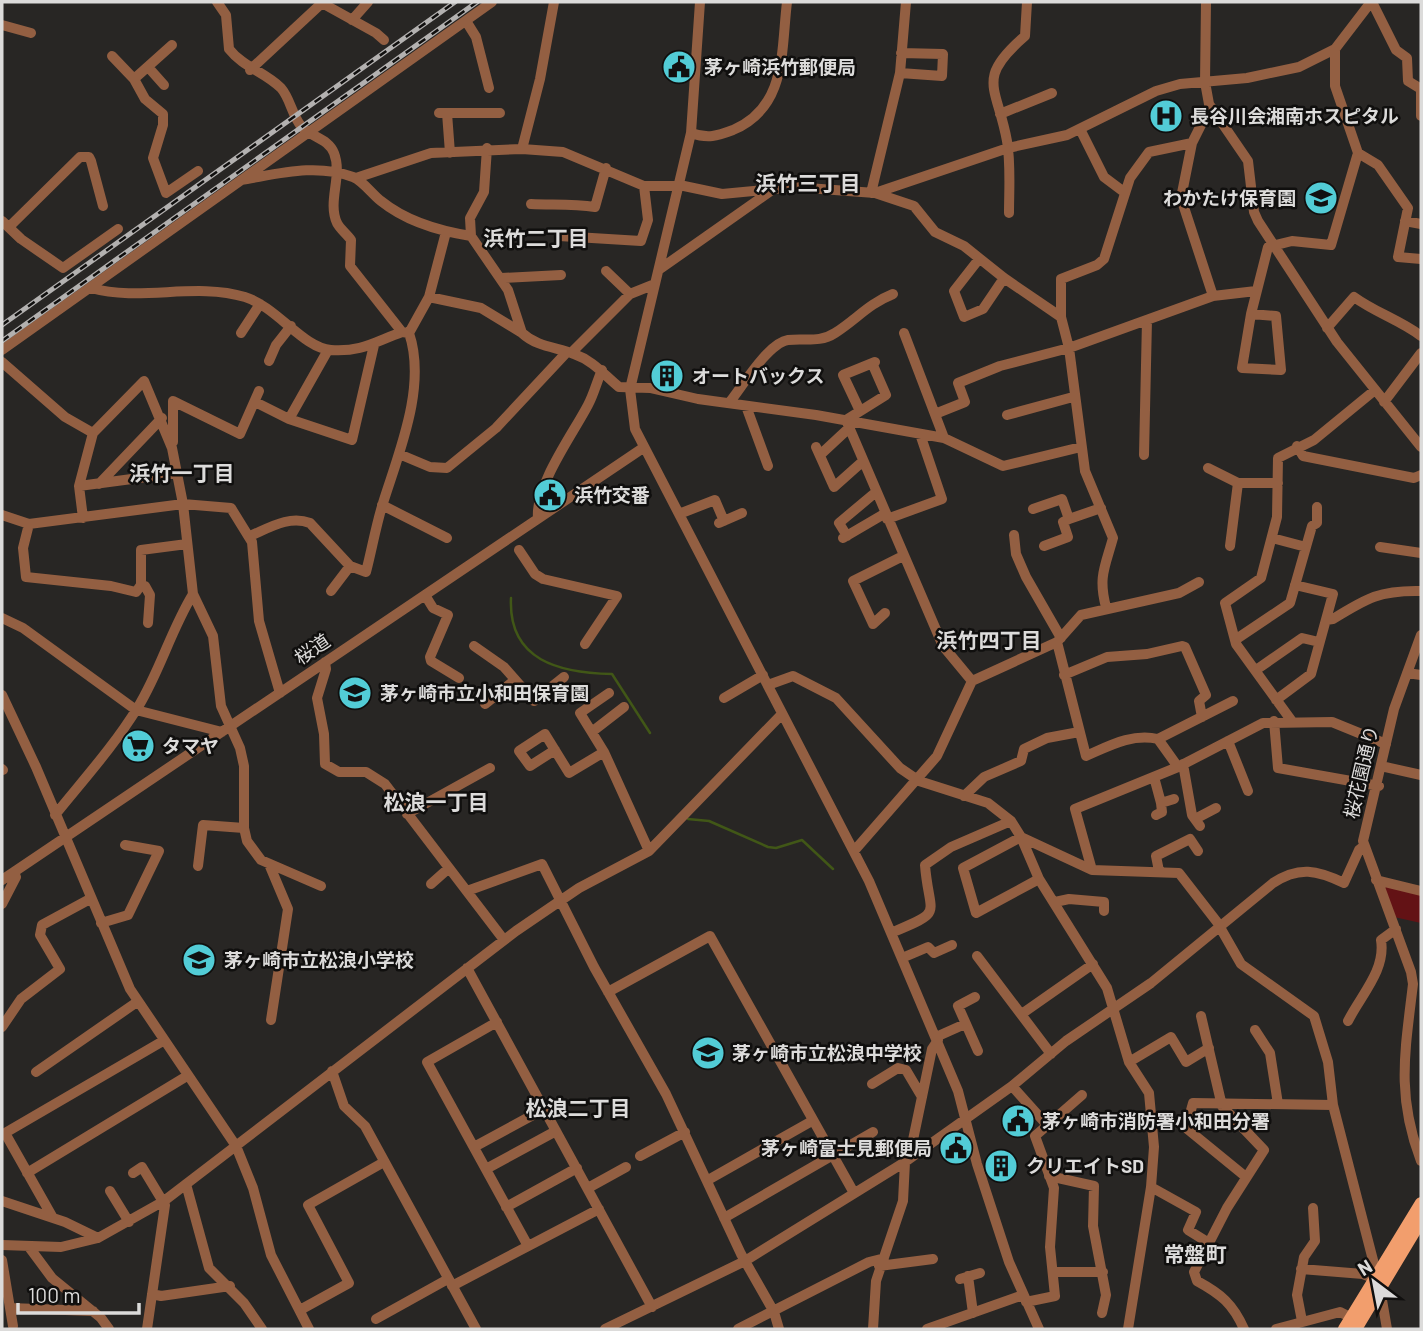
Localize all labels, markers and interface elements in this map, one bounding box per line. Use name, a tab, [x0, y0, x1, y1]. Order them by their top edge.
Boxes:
public building icon: 茅ヶ崎浜竹郵便局	[660, 48, 698, 86]
place label: 茅ヶ崎浜竹郵便局	[704, 55, 856, 78]
hospital icon: 長谷川会湘南ホスピタル	[1147, 97, 1185, 135]
place label: 長谷川会湘南ホスピタル	[1190, 104, 1399, 127]
district label: 浜竹三丁目	[756, 170, 861, 195]
school or university icon: わかたけ保育園	[1302, 179, 1340, 217]
place label: わかたけ保育園	[1163, 186, 1296, 209]
district label: 浜竹二丁目	[484, 225, 589, 250]
building icon: オートバックス	[648, 357, 686, 395]
place label: オートバックス	[692, 364, 824, 387]
district label: 浜竹一丁目	[130, 460, 235, 485]
public building icon: 浜竹交番	[531, 476, 569, 514]
place label: 浜竹交番	[574, 483, 650, 506]
district label: 浜竹四丁目	[937, 627, 1042, 652]
street label: 桜道	[290, 628, 334, 669]
school or university icon: 茅ヶ崎市立小和田保育園	[336, 674, 374, 712]
place label: 茅ヶ崎市立小和田保育園	[380, 681, 589, 704]
street label: 桜花園通り	[1339, 723, 1382, 821]
supermarket icon: タマヤ	[119, 727, 157, 765]
place label: タマヤ	[162, 734, 219, 757]
district label: 松浪一丁目	[384, 789, 489, 814]
school or university icon: 茅ヶ崎市立松浪小学校	[180, 941, 218, 979]
place label: 茅ヶ崎市立松浪小学校	[224, 948, 414, 971]
school or university icon: 茅ヶ崎市立松浪中学校	[689, 1034, 727, 1072]
place label: 茅ヶ崎市立松浪中学校	[732, 1041, 922, 1064]
district label: 松浪二丁目	[526, 1095, 631, 1120]
public building icon: 茅ヶ崎市消防署小和田分署	[999, 1102, 1037, 1140]
place label: 茅ヶ崎市消防署小和田分署	[1042, 1109, 1270, 1132]
public building icon: 茅ヶ崎富士見郵便局	[937, 1129, 975, 1167]
place label: 茅ヶ崎富士見郵便局	[761, 1136, 932, 1159]
building icon: クリエイトSD	[982, 1147, 1020, 1185]
place label: クリエイトSD	[1026, 1154, 1144, 1177]
district label: 常盤町	[1164, 1241, 1227, 1266]
north arrow	[1339, 1247, 1409, 1317]
text: N	[1353, 1254, 1376, 1280]
scale bar	[18, 1272, 138, 1316]
text: 100 m	[28, 1282, 81, 1307]

